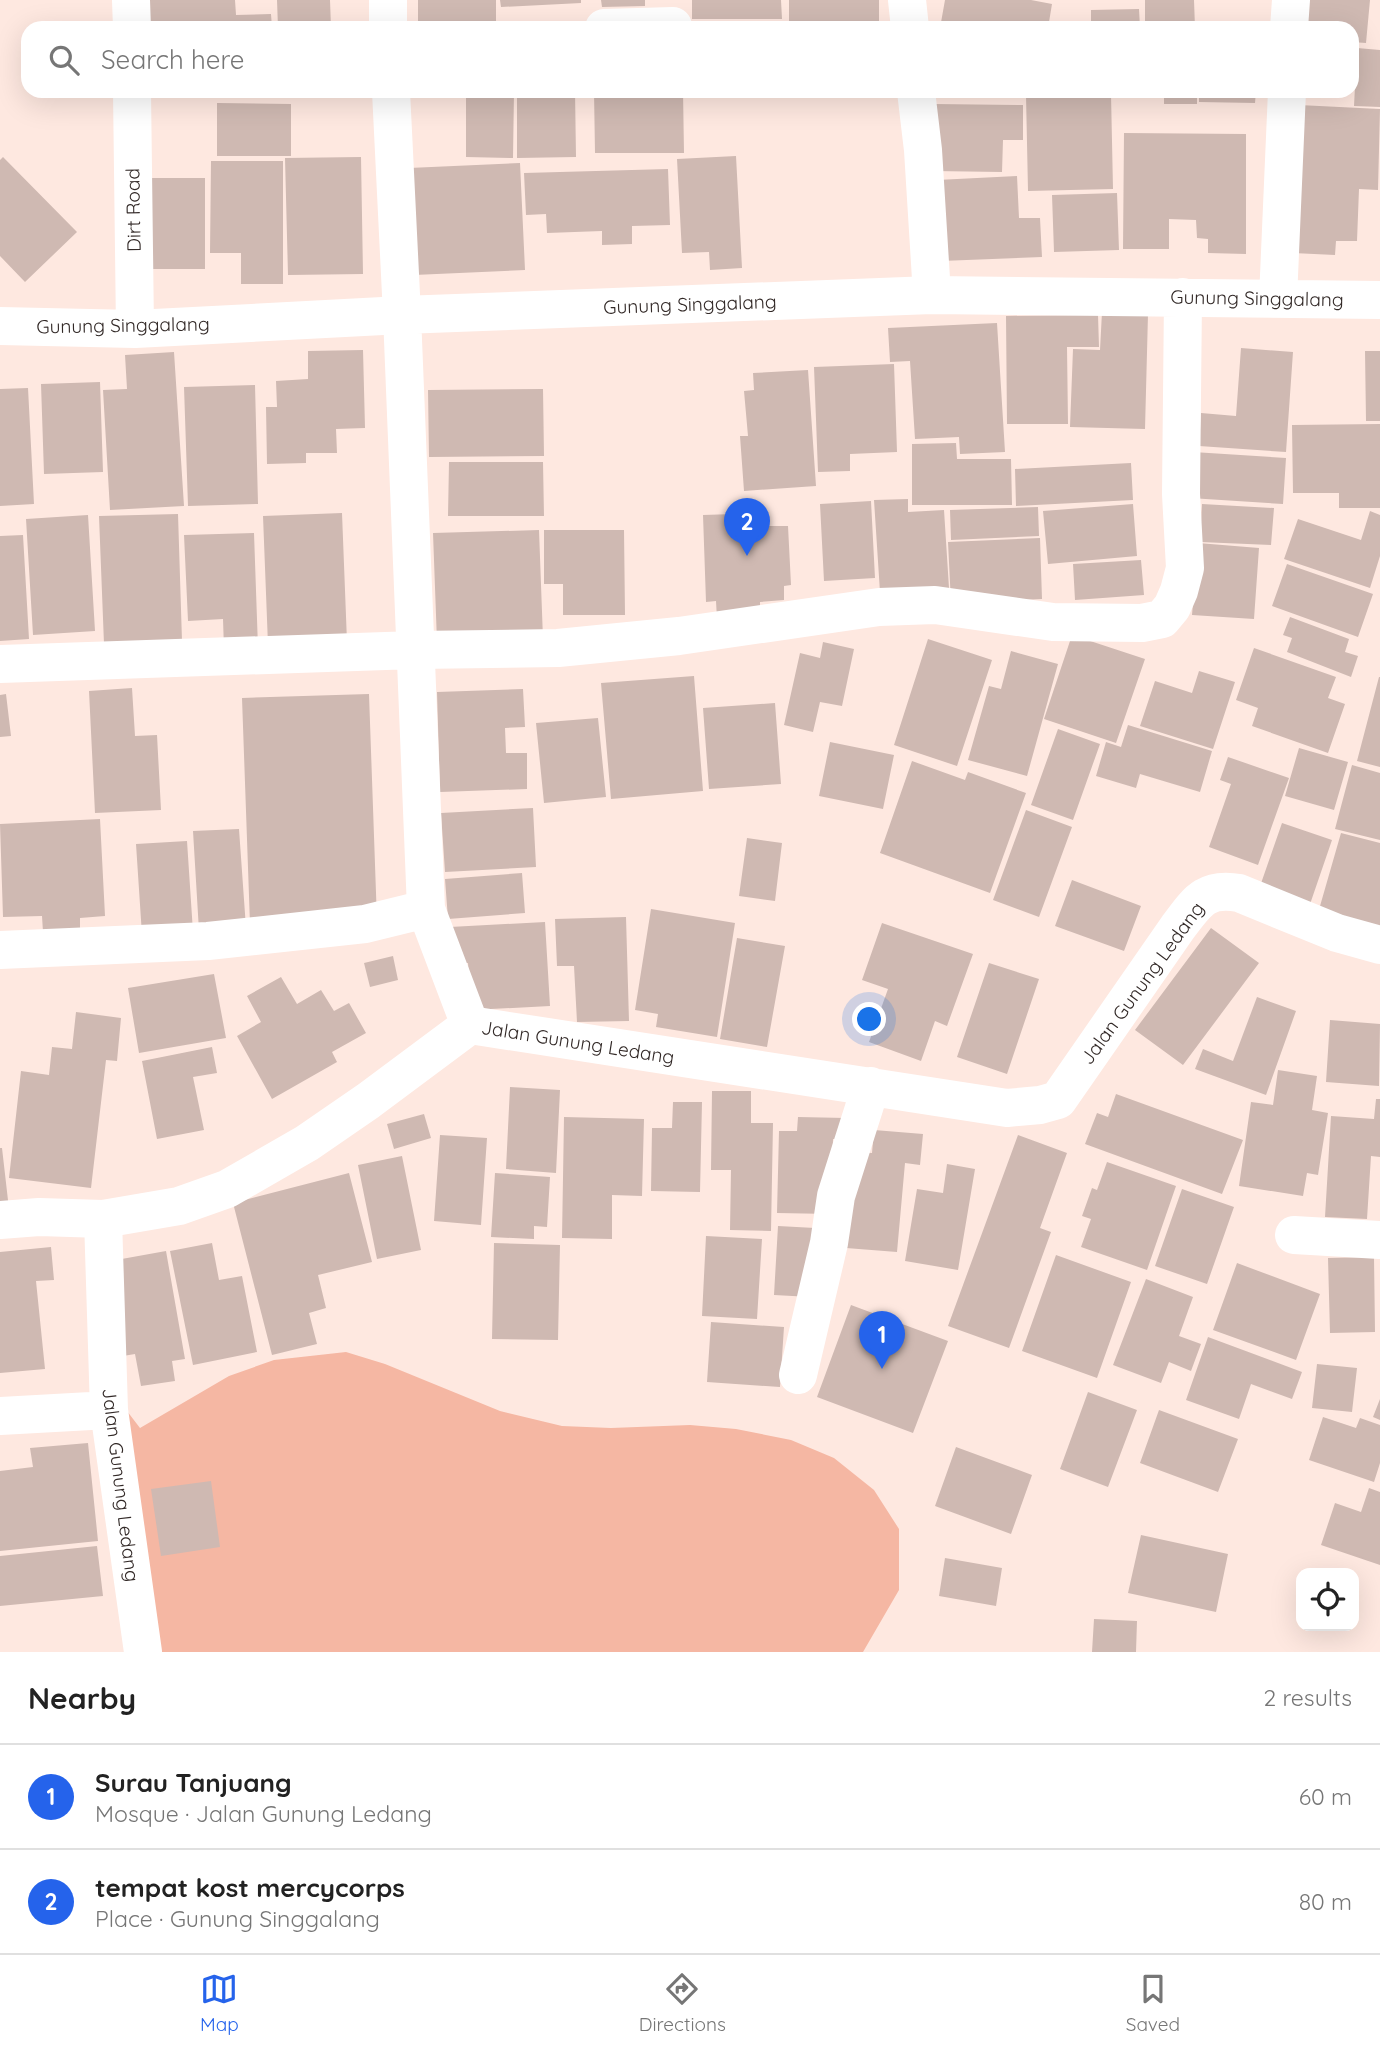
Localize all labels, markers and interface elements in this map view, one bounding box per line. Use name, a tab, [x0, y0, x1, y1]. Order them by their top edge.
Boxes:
search box	[21, 21, 1359, 98]
icon: search	[45, 41, 83, 79]
text: Search here	[101, 43, 245, 76]
street label: Dirt Road	[120, 168, 146, 252]
street label: Gunung Singgalang	[1170, 284, 1344, 312]
street label: Gunung Singgalang	[603, 289, 777, 319]
street label: Gunung Singgalang	[36, 311, 210, 339]
pin: 2	[724, 498, 770, 556]
street label: Jalan Gunung Ledang	[1075, 897, 1209, 1069]
your location	[852, 1002, 886, 1036]
street label: Jalan Gunung Ledang	[480, 1015, 676, 1069]
pin: 1	[859, 1311, 905, 1369]
street label: Jalan Gunung Ledang	[97, 1387, 145, 1583]
map controls	[1296, 1568, 1359, 1631]
button: locate	[1296, 1568, 1359, 1631]
text: Nearby	[28, 1679, 136, 1717]
text: 2 results	[1263, 1683, 1352, 1712]
text: Surau Tanjuang	[95, 1766, 292, 1799]
text: 1	[47, 1782, 55, 1811]
text: 60 m	[1299, 1782, 1352, 1811]
text: Mosque · Jalan Gunung Ledang	[95, 1799, 432, 1828]
text: tempat kost mercycorps	[95, 1871, 405, 1904]
text: 2	[44, 1887, 58, 1916]
text: 80 m	[1299, 1887, 1352, 1916]
text: Place · Gunung Singgalang	[95, 1904, 380, 1933]
tab: Map	[200, 1970, 239, 2036]
tab: Directions	[639, 1970, 726, 2036]
tab: Saved	[1126, 1970, 1180, 2036]

